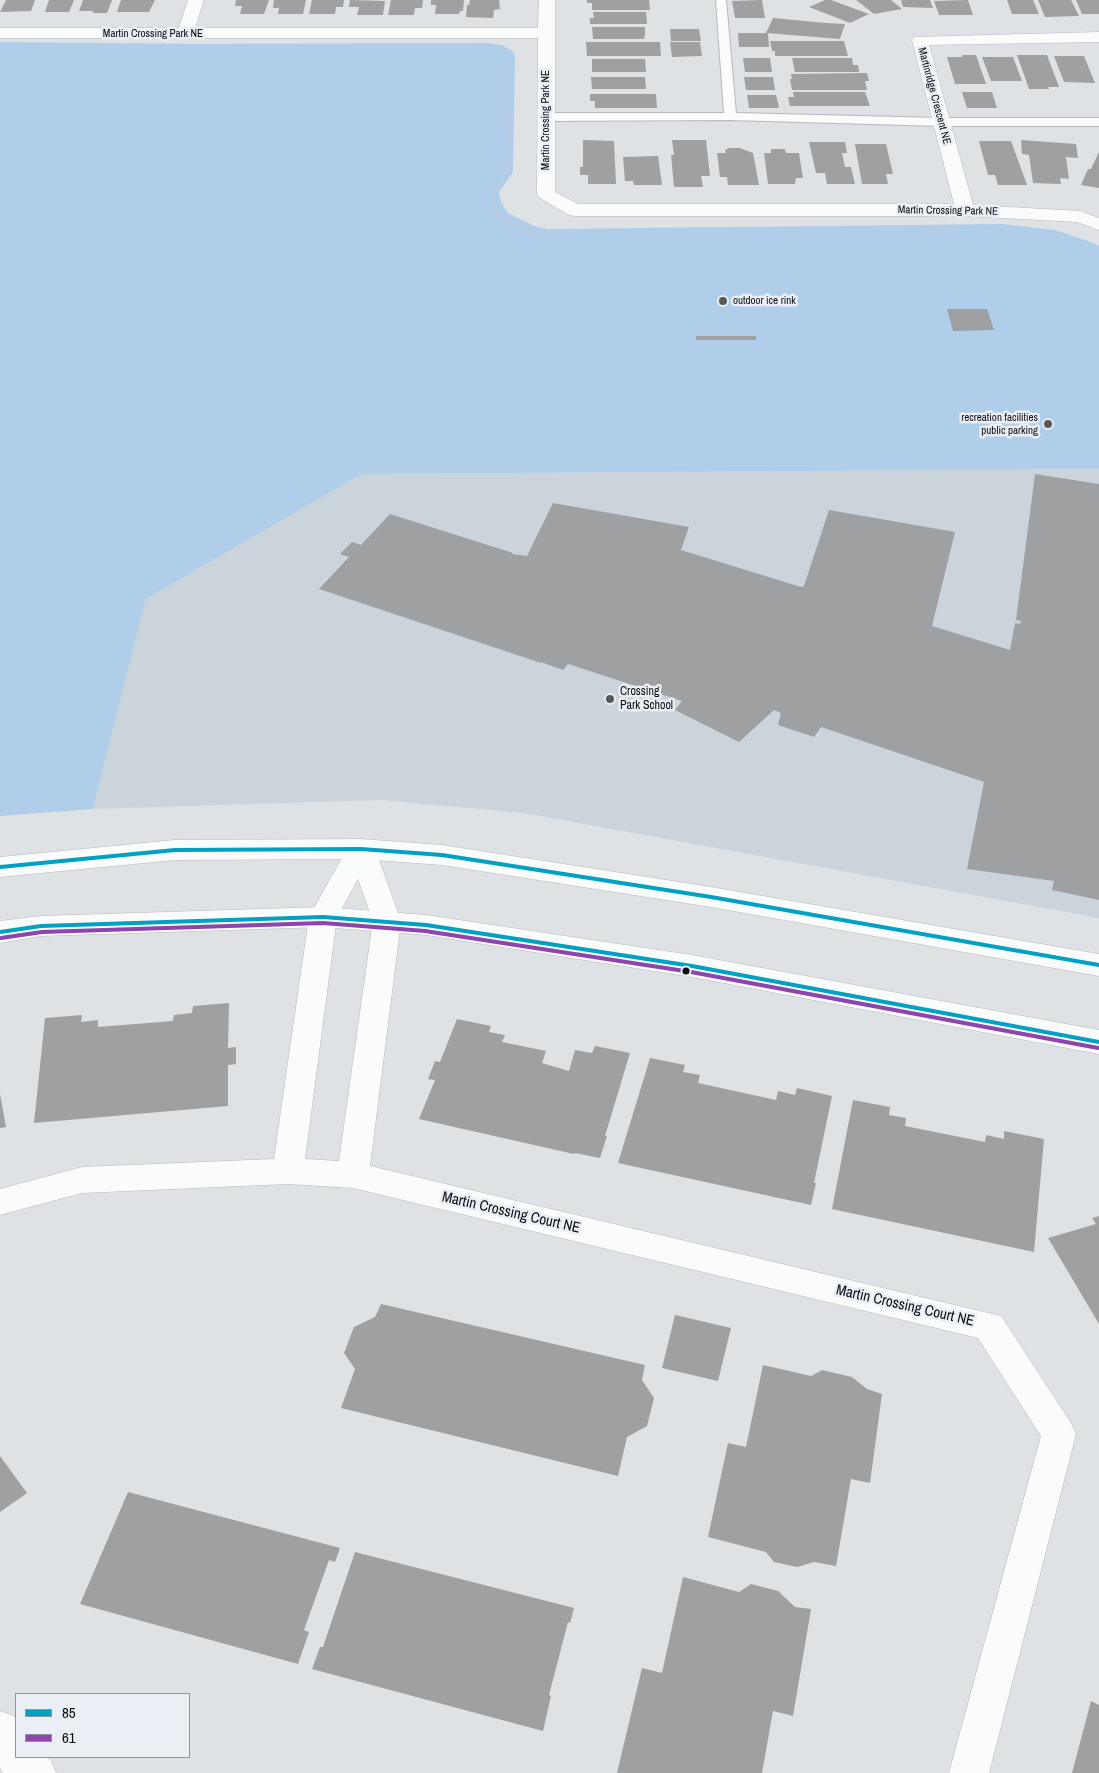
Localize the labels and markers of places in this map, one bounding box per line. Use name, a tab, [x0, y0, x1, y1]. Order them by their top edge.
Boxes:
place label: outdoor ice rink	[733, 294, 796, 308]
marker: outdoor ice rink	[717, 295, 729, 307]
place label: recreation facilities public parking	[961, 411, 1038, 437]
marker: recreation facilities public parking	[1042, 418, 1054, 430]
place label: Crossing Park School	[620, 685, 673, 713]
marker: Crossing Park School	[604, 693, 616, 705]
unlabelled marker	[681, 966, 691, 976]

